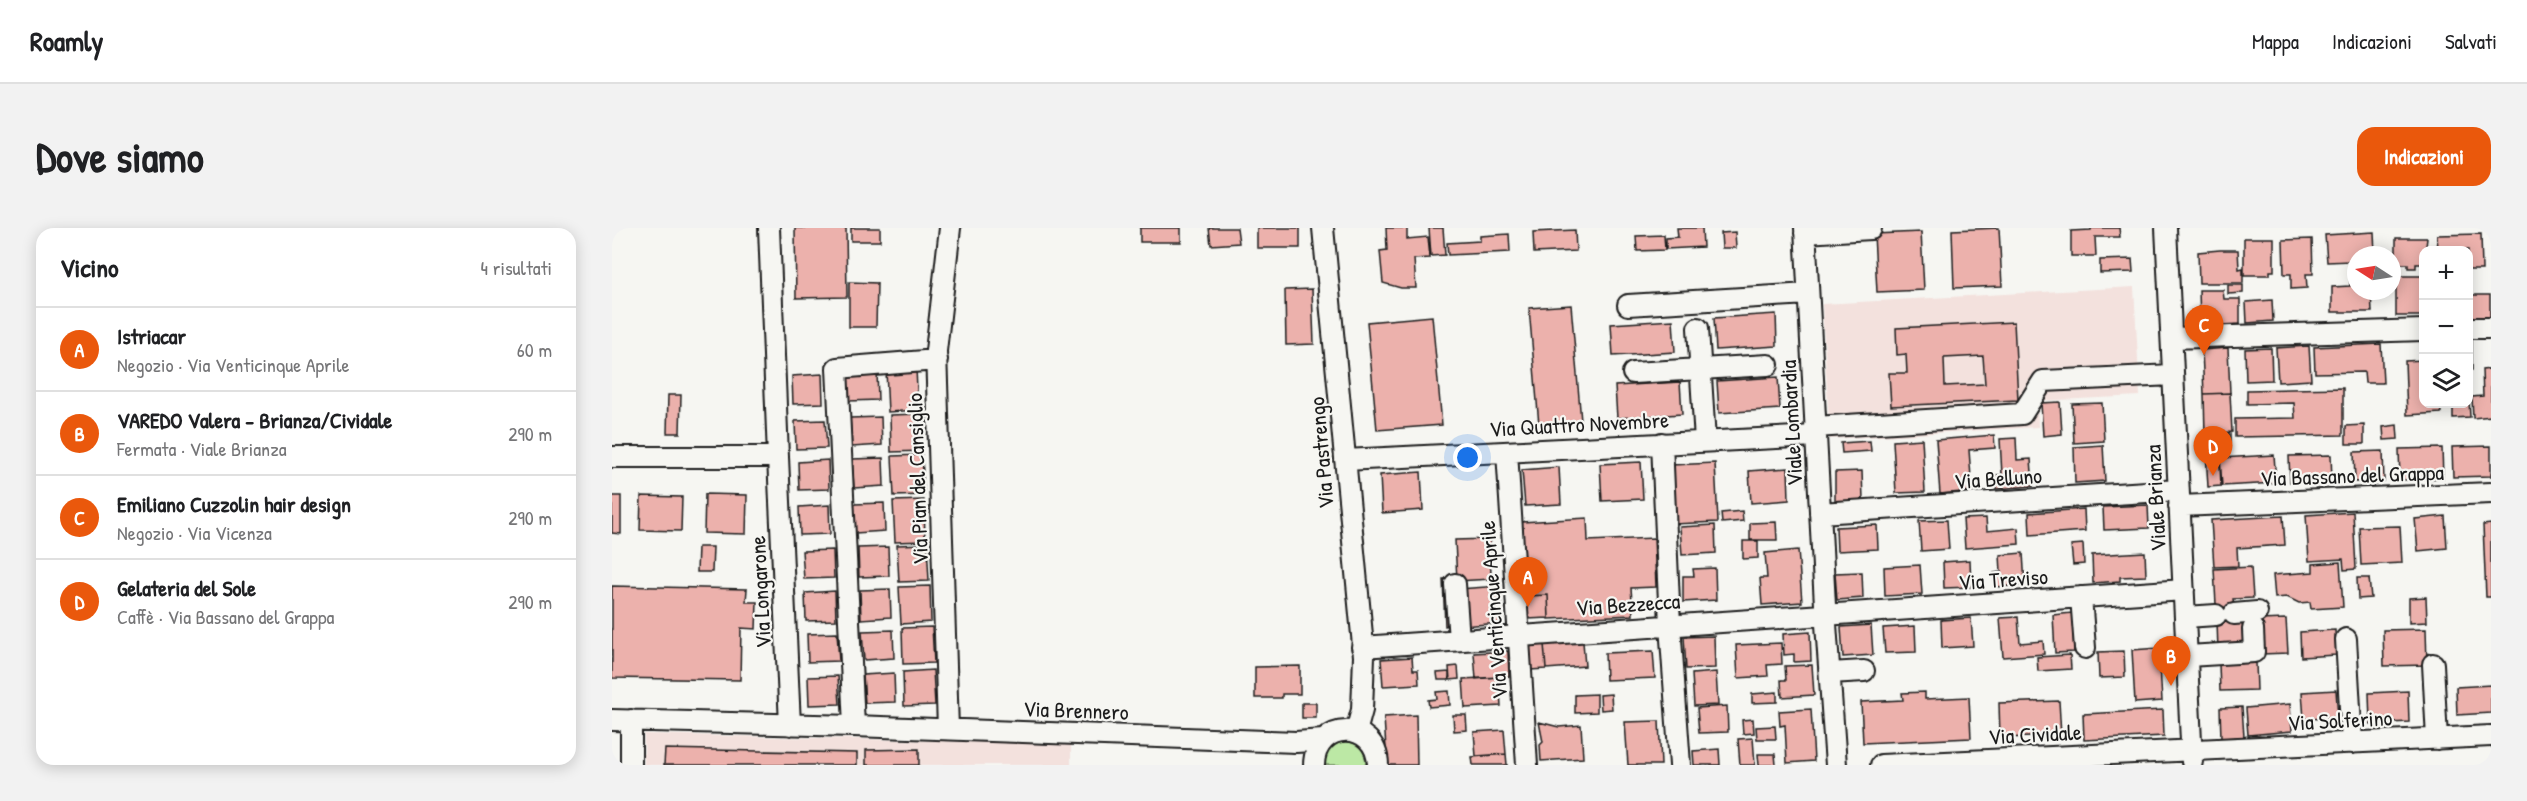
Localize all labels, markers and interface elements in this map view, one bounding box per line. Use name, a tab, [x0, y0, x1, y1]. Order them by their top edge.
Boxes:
text: Roamly	[30, 22, 103, 60]
text: Mappa	[2252, 27, 2299, 56]
text: Indicazioni	[2332, 27, 2412, 56]
text: Salvati	[2445, 27, 2497, 56]
button: Indicazioni	[2357, 127, 2491, 186]
text: Dove siamo	[36, 128, 204, 185]
north arrow	[2347, 246, 2401, 300]
map controls	[2419, 246, 2473, 408]
button: +	[2419, 246, 2473, 300]
text: Vicino	[60, 250, 119, 285]
text: 4 risultati	[481, 254, 552, 281]
button: −	[2419, 300, 2473, 354]
pin: C	[2184, 306, 2224, 355]
text: Istriacar	[117, 321, 186, 351]
text: A	[75, 336, 84, 363]
text: 60 m	[517, 336, 552, 363]
text: Negozio · Via Venticinque Aprile	[117, 351, 350, 378]
button: layers	[2419, 354, 2473, 408]
street label: Viale Lombardia	[1773, 359, 1809, 487]
street label: Via Pian del Cansiglio	[899, 392, 935, 565]
street label: Via Pastrengo	[1301, 396, 1341, 510]
street label: Via Quattro Novembre	[1488, 404, 1670, 444]
text: VAREDO Valera - Brianza/Cividale	[117, 405, 392, 435]
text: B	[74, 420, 85, 447]
text: 290 m	[508, 420, 552, 447]
pin: D	[2194, 426, 2232, 476]
text: Fermata · Viale Brianza	[117, 435, 287, 462]
your location	[1453, 443, 1482, 472]
street label: Viale Brianza	[2137, 444, 2173, 552]
street label: Via Bassano del Grappa	[2260, 457, 2445, 493]
street label: Via Belluno	[1953, 460, 2043, 496]
text: Emiliano Cuzzolin hair design	[117, 489, 351, 519]
text: C	[74, 504, 85, 531]
text: 290 m	[508, 504, 552, 531]
text: Negozio · Via Vicenza	[117, 519, 272, 546]
street label: Via Venticinque Aprile	[1472, 519, 1514, 700]
street label: Via Longarone	[742, 535, 778, 649]
pin: A	[1508, 558, 1548, 607]
street label: Via Treviso	[1957, 561, 2049, 597]
text: Gelateria del Sole	[117, 573, 256, 603]
street label: Via Bezzecca	[1575, 585, 1681, 623]
text: D	[75, 588, 84, 615]
text: 290 m	[508, 588, 552, 615]
text: Caffè · Via Bassano del Grappa	[117, 603, 334, 630]
pin: B	[2152, 636, 2190, 686]
street label: Via Brennero	[1023, 693, 1129, 727]
street label: Via Solferino	[2287, 702, 2393, 738]
street label: Via Cividale	[1988, 717, 2083, 751]

